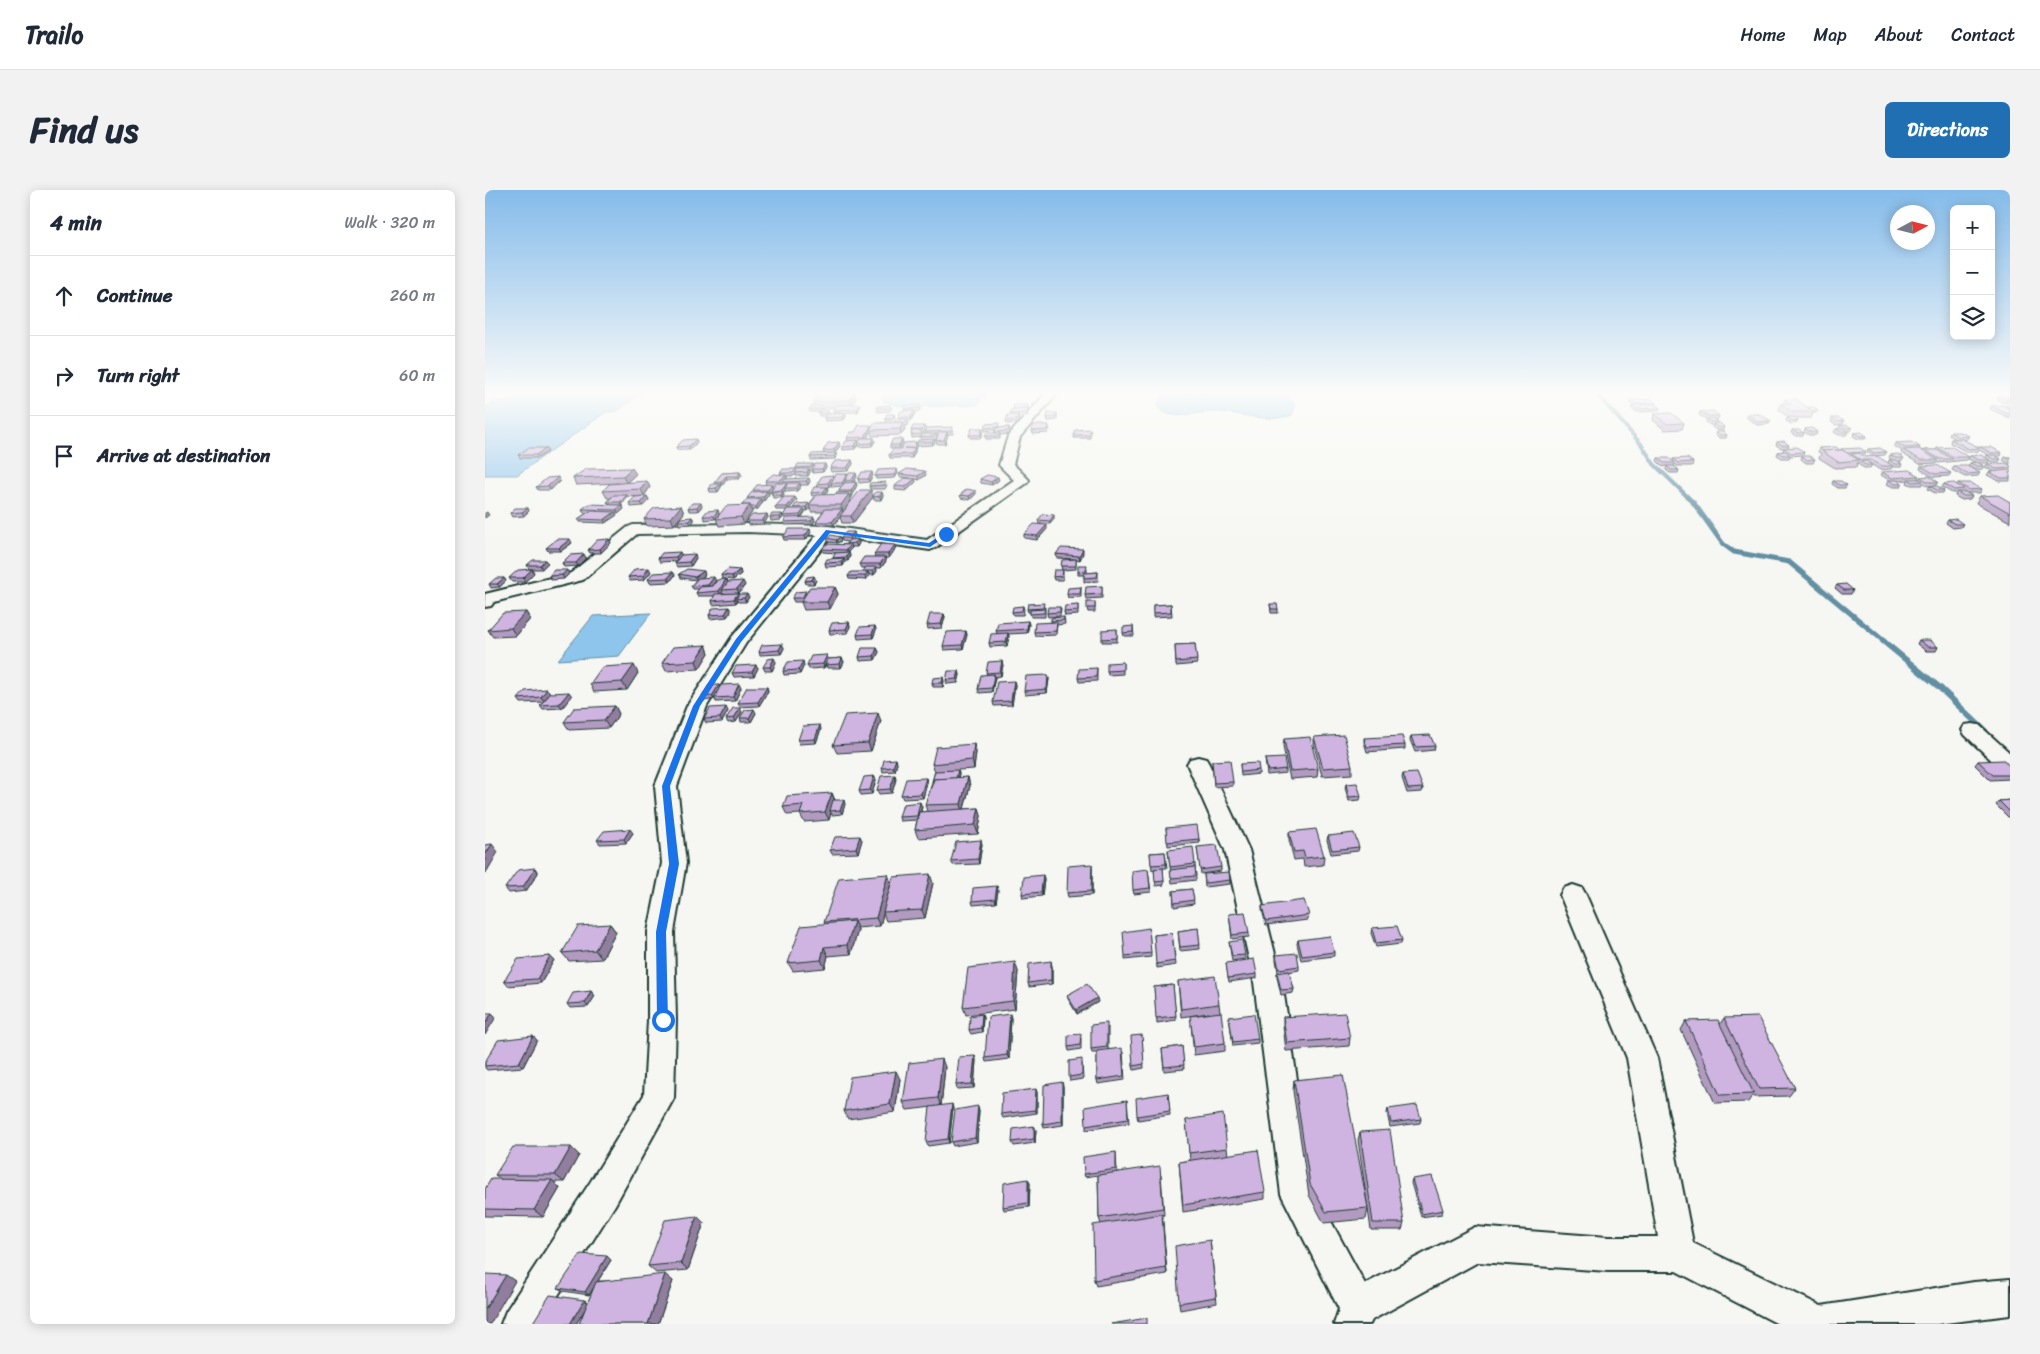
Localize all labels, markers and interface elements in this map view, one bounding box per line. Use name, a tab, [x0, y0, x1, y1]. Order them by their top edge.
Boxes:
text: Trailo	[25, 14, 83, 56]
text: Home	[1741, 19, 1786, 51]
text: Map	[1814, 19, 1847, 51]
text: About	[1875, 19, 1923, 51]
text: Contact	[1951, 19, 2015, 51]
text: Find us	[30, 99, 138, 161]
button: Directions	[1885, 102, 2010, 158]
text: 4 min	[50, 204, 102, 242]
north arrow	[1890, 205, 1935, 250]
map controls	[1950, 205, 1995, 340]
button: +	[1950, 205, 1995, 250]
text: Walk · 320 m	[344, 208, 435, 237]
button: −	[1950, 250, 1995, 295]
text: Continue	[97, 279, 173, 312]
text: 260 m	[390, 281, 435, 310]
icon: ahead	[50, 282, 78, 310]
button: layers	[1950, 295, 1995, 340]
text: Turn right	[97, 359, 179, 392]
text: 60 m	[399, 361, 435, 390]
icon: right	[50, 362, 78, 390]
text: Arrive at destination	[97, 439, 270, 472]
icon: arrive	[50, 442, 78, 470]
route end	[935, 523, 958, 546]
route start	[652, 1009, 675, 1032]

